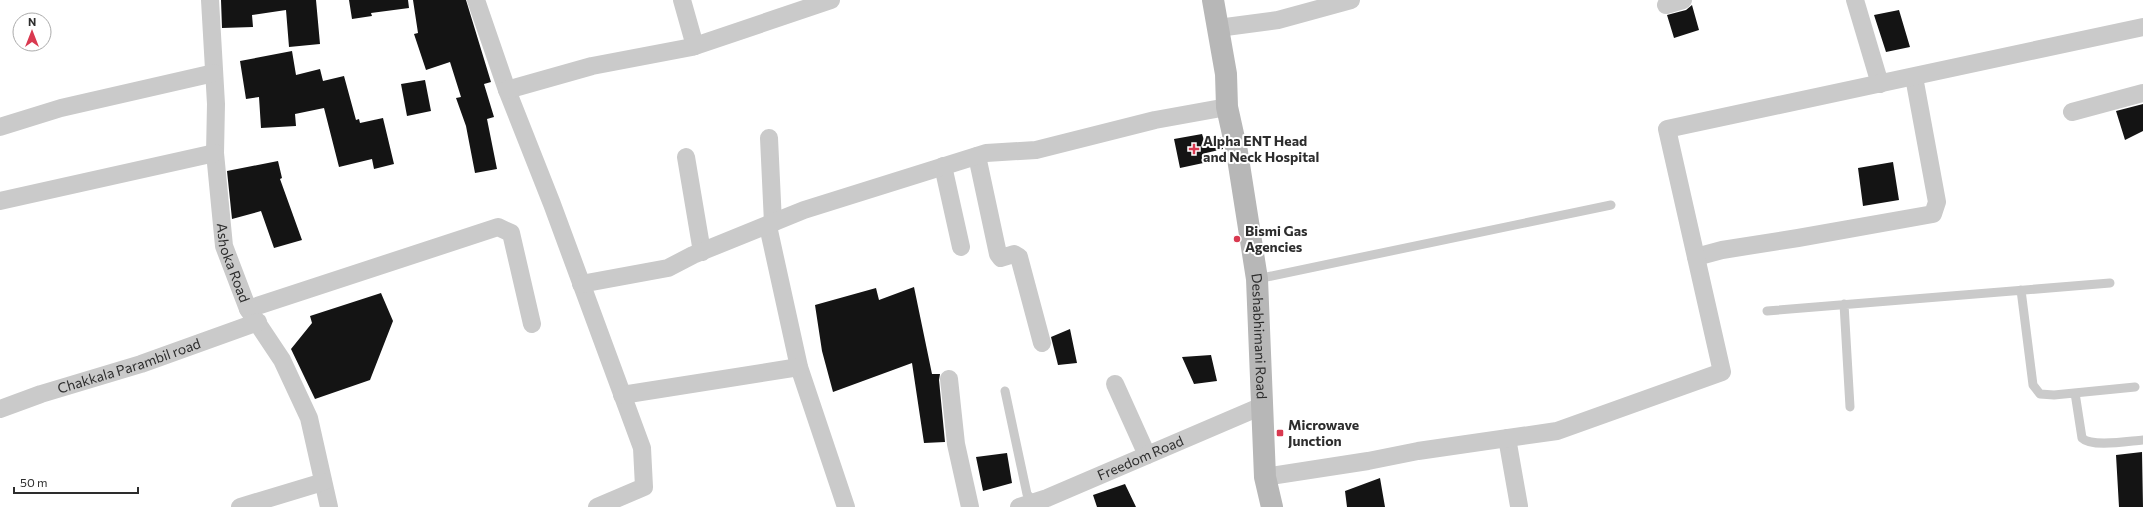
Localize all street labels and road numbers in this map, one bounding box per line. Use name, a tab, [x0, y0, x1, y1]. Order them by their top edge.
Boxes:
street label: Ashoka Road	[214, 222, 254, 305]
street label: Deshabhimani Road	[1248, 272, 1271, 399]
street label: Chakkala Parambil road	[55, 334, 203, 397]
street label: Freedom Road	[1095, 432, 1186, 483]

